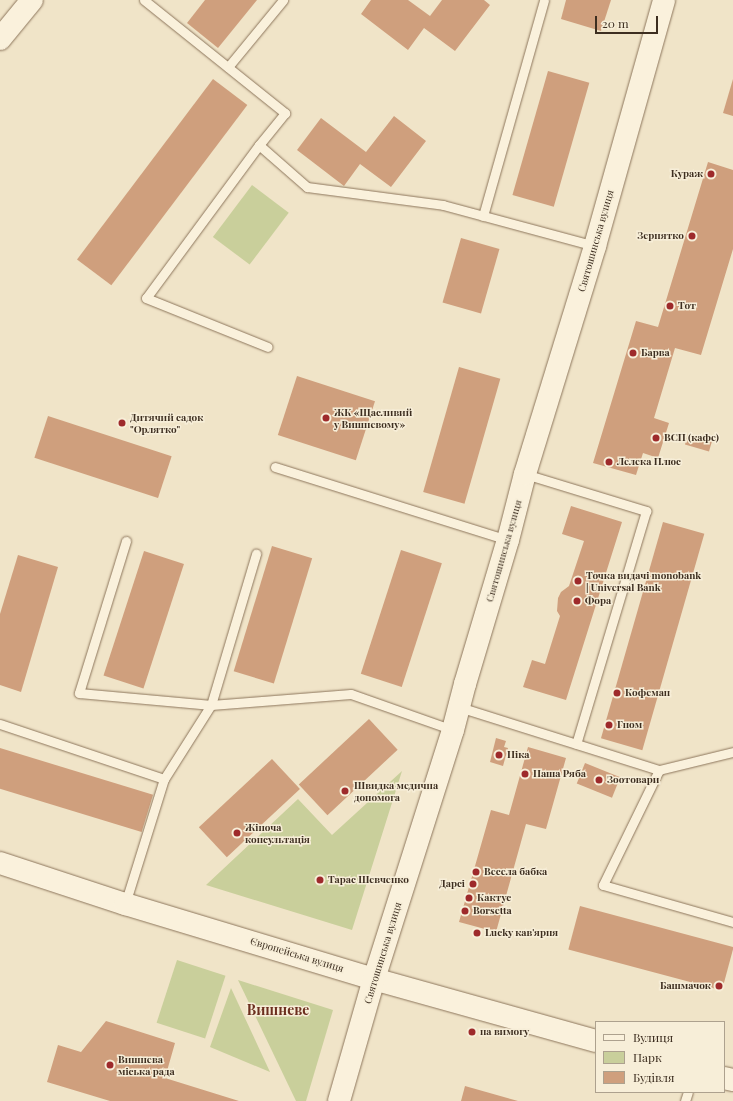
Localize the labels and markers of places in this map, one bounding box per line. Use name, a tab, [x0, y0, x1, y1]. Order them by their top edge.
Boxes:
place label: Кураж	[671, 168, 703, 180]
marker: Кураж	[706, 169, 716, 179]
place label: Зернятко	[637, 230, 684, 242]
marker: Зернятко	[687, 231, 697, 241]
place label: Тот	[678, 300, 696, 312]
marker: Тот	[665, 301, 675, 311]
place label: Барва	[641, 347, 670, 359]
marker: Барва	[628, 348, 638, 358]
place label: ЖК «Щасливий у Вишневому»	[334, 406, 412, 430]
place label: Дитячий садок "Орлятко"	[130, 411, 203, 434]
marker: ЖК «Щасливий у Вишневому»	[321, 413, 331, 423]
marker: Дитячий садок "Орлятко"	[117, 418, 127, 428]
place label: ВСП (кафе)	[664, 432, 719, 444]
marker: ВСП (кафе)	[651, 433, 661, 443]
place label: Лелека Плюс	[617, 456, 681, 468]
marker: Лелека Плюс	[604, 457, 614, 467]
place label: Точка видачі monobank | Universal Bank	[586, 569, 701, 592]
marker: Точка видачі monobank | Universal Bank	[573, 576, 583, 586]
place label: Фора	[585, 595, 611, 607]
marker: Фора	[572, 596, 582, 606]
place label: Кофеман	[625, 687, 670, 699]
marker: Кофеман	[612, 688, 622, 698]
place label: Гном	[617, 719, 642, 731]
marker: Гном	[604, 720, 614, 730]
place label: Ніка	[507, 749, 529, 761]
marker: Ніка	[494, 750, 504, 760]
place label: Наша Ряба	[533, 768, 586, 780]
marker: Наша Ряба	[520, 769, 530, 779]
place label: Зоотовари	[607, 774, 659, 786]
marker: Зоотовари	[594, 775, 604, 785]
place label: Швидка медична допомога	[354, 779, 438, 802]
marker: Швидка медична допомога	[339, 785, 351, 797]
place label: Жіноча консультація	[245, 821, 310, 844]
marker: Жіноча консультація	[232, 828, 242, 838]
place label: Весела бабка	[484, 866, 547, 878]
marker: Весела бабка	[471, 867, 481, 877]
place label: Тарас Шевченко	[328, 874, 409, 886]
marker: Тарас Шевченко	[315, 875, 325, 885]
place label: Дарсі	[439, 878, 465, 890]
marker: Дарсі	[468, 879, 478, 889]
place label: Кактус	[477, 892, 511, 904]
marker: Кактус	[464, 893, 474, 903]
place label: Borsetta	[473, 905, 512, 917]
marker: Borsetta	[460, 906, 470, 916]
place label: Lucky кав'ярня	[485, 927, 558, 939]
marker: Lucky кав'ярня	[472, 928, 482, 938]
place label: Башмачок	[660, 980, 711, 992]
marker: Башмачок	[714, 981, 724, 991]
place label: на вимогу	[480, 1026, 529, 1038]
marker: на вимогу	[467, 1027, 477, 1037]
place label: Вишнева міська рада	[118, 1053, 175, 1076]
marker: Вишнева міська рада	[105, 1060, 115, 1070]

